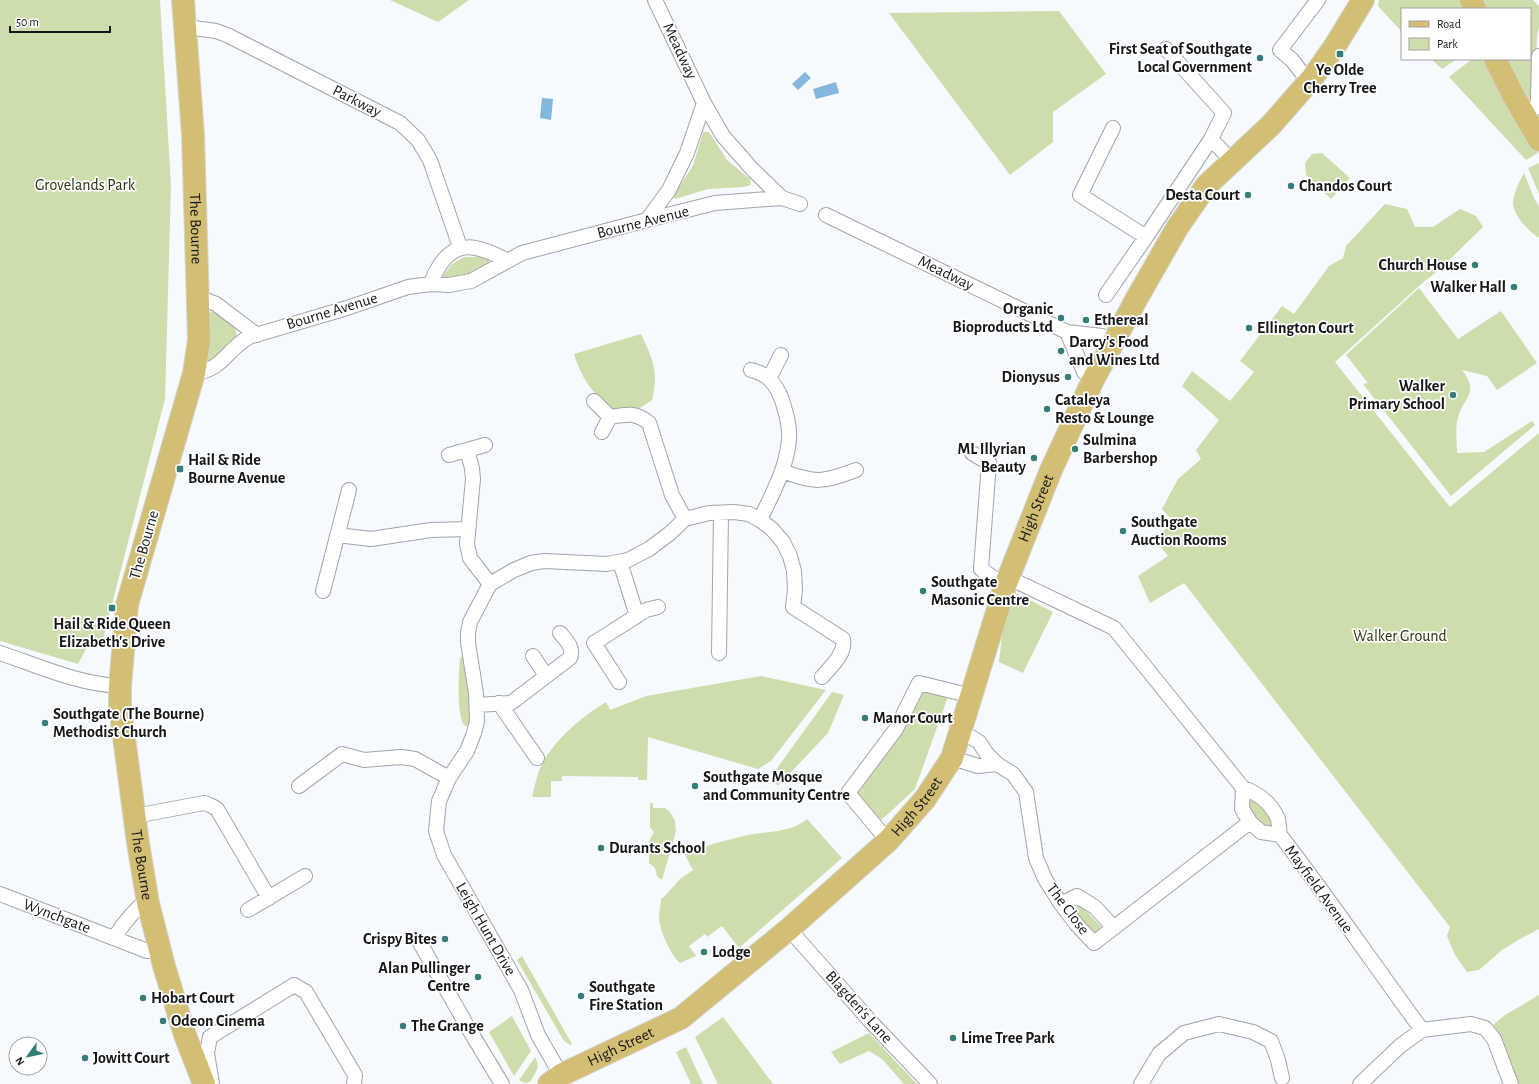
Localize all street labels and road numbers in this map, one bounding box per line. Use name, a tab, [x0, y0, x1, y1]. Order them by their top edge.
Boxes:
street label: Meadway	[659, 20, 700, 82]
street label: Parkway	[330, 82, 384, 121]
street label: The Bourne	[187, 193, 205, 264]
street label: Bourne Avenue	[595, 203, 691, 241]
street label: Meadway	[915, 253, 977, 294]
street label: Bourne Avenue	[285, 290, 379, 332]
street label: High Street	[1015, 472, 1056, 544]
street label: The Bourne	[127, 509, 161, 581]
street label: High Street	[888, 774, 945, 839]
street label: The Bourne	[128, 829, 155, 901]
street label: Mayfield Avenue	[1281, 842, 1356, 936]
street label: Leigh Hunt Drive	[453, 880, 519, 978]
street label: The Close	[1044, 880, 1092, 938]
street label: Wynchgate	[21, 896, 93, 937]
street label: Blagden's Lane	[822, 968, 896, 1046]
street label: High Street	[585, 1024, 656, 1069]

